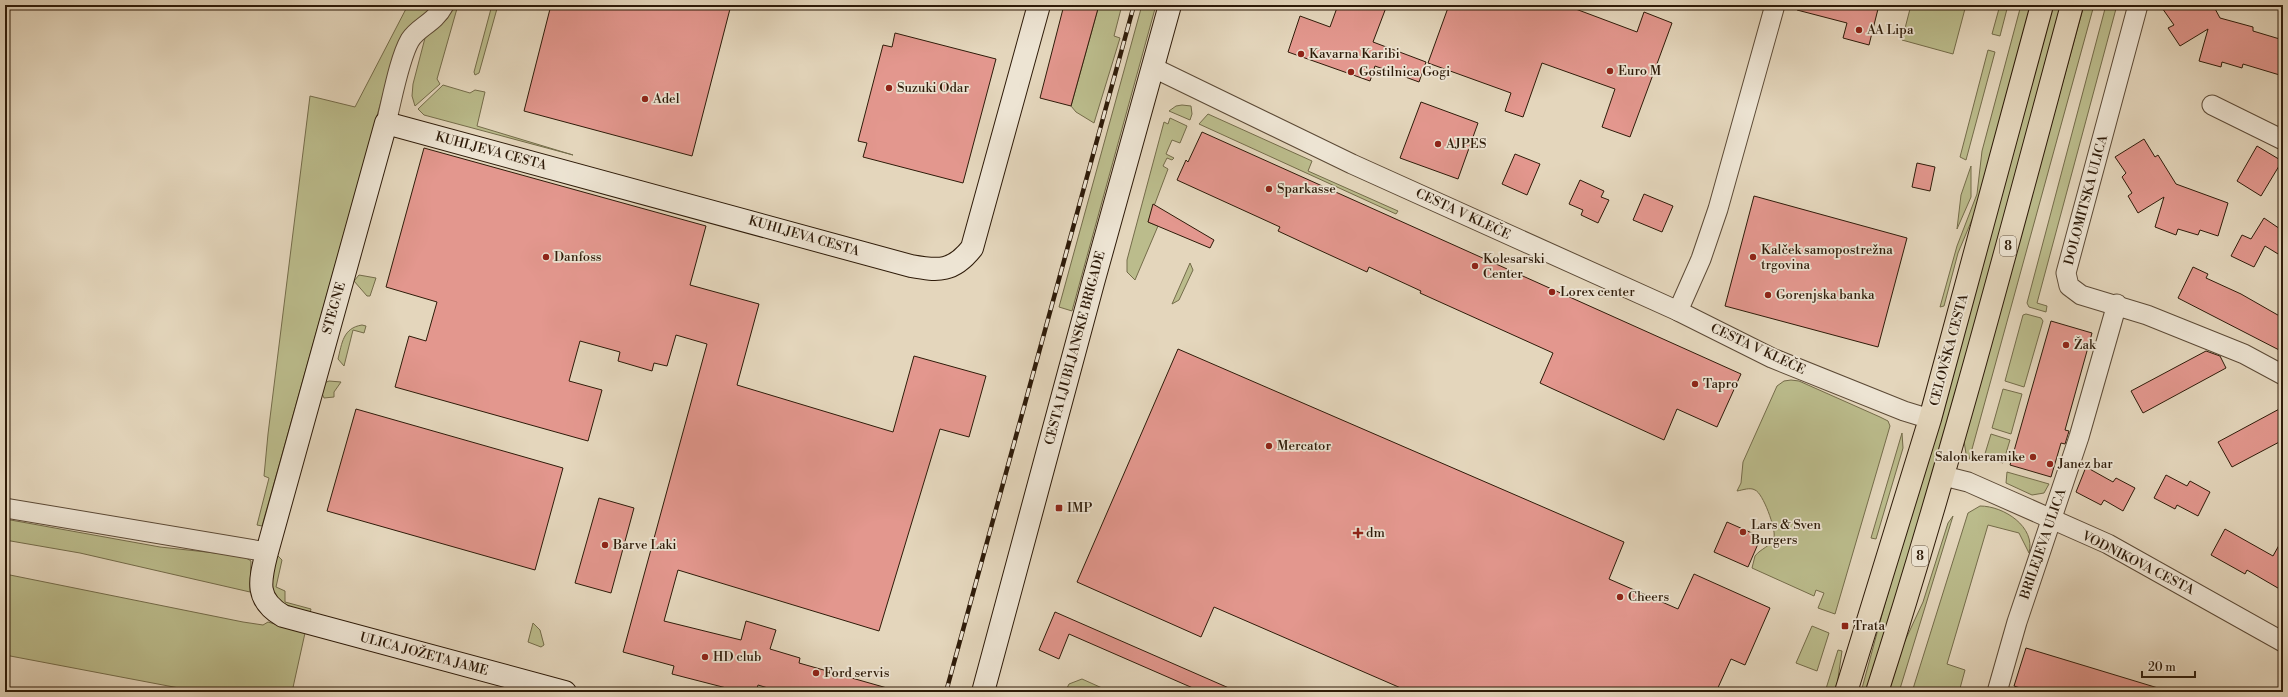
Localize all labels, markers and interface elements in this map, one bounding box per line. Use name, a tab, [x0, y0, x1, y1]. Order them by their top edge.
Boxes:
place label: AA Lipa	[1866, 22, 1914, 38]
marker: AA Lipa	[1854, 25, 1864, 35]
place label: Kavarna Karibi	[1309, 46, 1400, 62]
marker: Kavarna Karibi	[1296, 49, 1306, 59]
place label: Euro M	[1618, 63, 1662, 79]
place label: Gostilnica Gogi	[1359, 64, 1450, 80]
marker: Euro M	[1605, 66, 1615, 76]
marker: Gostilnica Gogi	[1346, 67, 1356, 77]
place label: Suzuki Odar	[897, 80, 969, 96]
marker: Suzuki Odar	[884, 83, 894, 93]
place label: Adel	[652, 91, 680, 107]
marker: Adel	[640, 94, 650, 104]
street label: KUHLJEVA CESTA	[434, 128, 549, 174]
street label: DOLOMITSKA ULICA	[2061, 132, 2111, 267]
place label: AJPES	[1445, 136, 1486, 152]
marker: AJPES	[1433, 139, 1443, 149]
place label: Sparkasse	[1277, 181, 1336, 197]
marker: Sparkasse	[1264, 184, 1274, 194]
street label: CESTA V KLEČE	[1413, 184, 1513, 243]
street label: KUHLJEVA CESTA	[747, 213, 862, 260]
road number: 8	[2000, 236, 2016, 256]
place label: Kalček samopostrežna trgovina	[1761, 242, 1893, 273]
place label: Danfoss	[554, 249, 602, 265]
street label: CESTA LJUBLJANSKE BRIGADE	[1041, 249, 1109, 447]
place label: Kolesarski Center	[1483, 251, 1545, 282]
marker: Danfoss	[541, 252, 551, 262]
marker: Kalček samopostrežna trgovina	[1748, 252, 1758, 262]
marker: Kolesarski Center	[1470, 261, 1480, 271]
street label: STEGNE	[319, 280, 349, 336]
place label: Lorex center	[1560, 284, 1635, 300]
marker: Lorex center	[1547, 287, 1557, 297]
place label: Gorenjska banka	[1776, 287, 1875, 303]
marker: Gorenjska banka	[1763, 290, 1773, 300]
street label: CELOVŠKA CESTA	[1925, 291, 1972, 408]
street label: CESTA V KLEČE	[1708, 319, 1808, 378]
place label: Žak	[2074, 336, 2097, 353]
marker: Žak	[2061, 340, 2071, 350]
place label: Tapro	[1703, 376, 1738, 392]
marker: Tapro	[1690, 379, 1700, 389]
place label: Mercator	[1277, 438, 1331, 454]
marker: Mercator	[1264, 441, 1274, 451]
place label: Salon keramike	[1935, 449, 2025, 465]
marker: Salon keramike	[2028, 452, 2038, 462]
place label: Janez bar	[2057, 456, 2113, 472]
marker: Janez bar	[2045, 459, 2055, 469]
street label: BRILEJEVA ULICA	[2016, 486, 2070, 602]
place label: IMP	[1067, 500, 1092, 516]
marker: IMP	[1054, 503, 1064, 513]
place label: Lars & Sven Burgers	[1750, 517, 1821, 548]
place label: dm	[1366, 525, 1385, 541]
marker: Lars & Sven Burgers	[1738, 527, 1748, 537]
street label: VODNIKOVA CESTA	[2078, 527, 2198, 599]
marker: dm	[1353, 528, 1363, 538]
place label: Barve Laki	[612, 537, 677, 553]
marker: Barve Laki	[600, 540, 610, 550]
road number: 8	[1912, 546, 1928, 566]
place label: Cheers	[1628, 589, 1669, 605]
marker: Cheers	[1615, 592, 1625, 602]
place label: Trata	[1853, 618, 1886, 634]
marker: Trata	[1840, 621, 1850, 631]
street label: ULICA JOŽETA JAME	[358, 628, 490, 679]
place label: HD club	[713, 649, 761, 665]
marker: HD club	[700, 652, 710, 662]
scale bar	[2142, 653, 2195, 679]
text: 20 m	[2148, 660, 2176, 675]
place label: Ford servis	[824, 665, 890, 681]
marker: Ford servis	[811, 668, 821, 678]

